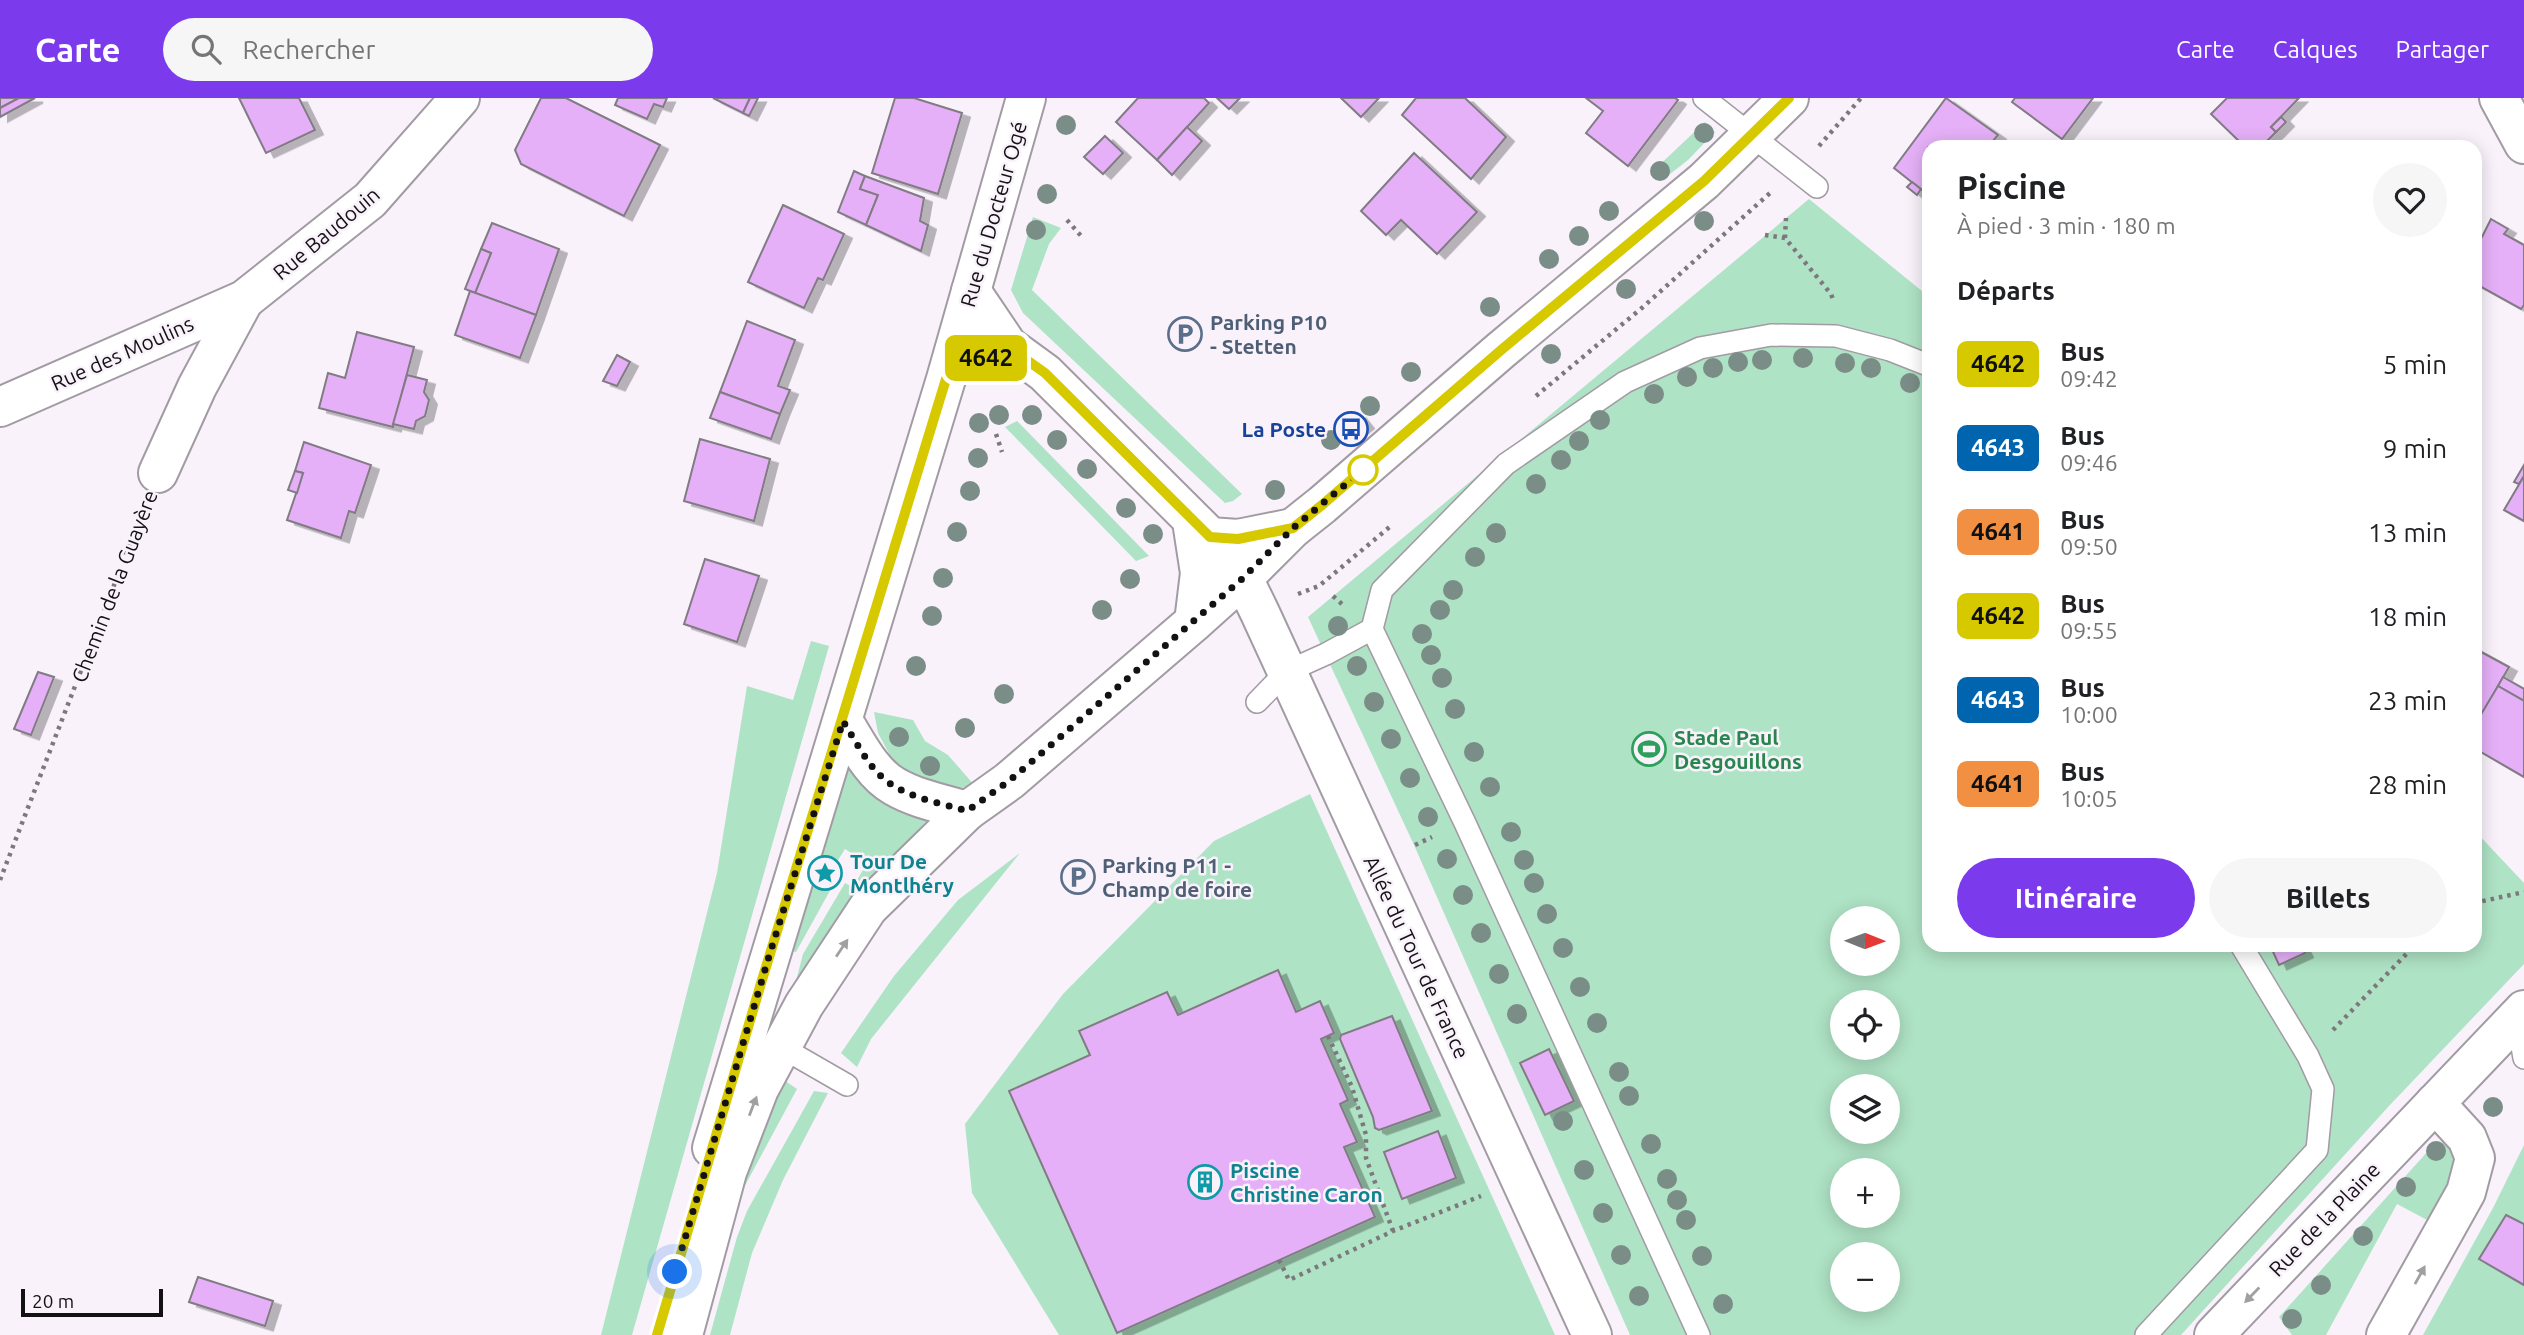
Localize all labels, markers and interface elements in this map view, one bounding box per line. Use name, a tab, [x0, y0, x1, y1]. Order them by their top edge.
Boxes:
search box	[163, 18, 653, 81]
icon: search	[187, 30, 225, 68]
text: Carte	[35, 31, 121, 68]
text: Rechercher	[243, 35, 375, 64]
text: Carte	[2176, 36, 2235, 63]
text: Calques	[2273, 36, 2358, 63]
text: Partager	[2396, 36, 2489, 63]
street label: Rue du Docteur Ogé	[955, 118, 1031, 310]
button: heart	[2373, 163, 2447, 237]
text: Piscine	[1957, 168, 2066, 205]
street label: Rue Baudouin	[268, 182, 384, 284]
text: À pied · 3 min · 180 m	[1957, 213, 2176, 238]
text: Départs	[1957, 276, 2055, 305]
place label: Parking P10 - Stetten	[1210, 310, 1327, 358]
street label: Rue des Moulins	[47, 311, 197, 395]
parking icon: Parking P10 - Stetten	[1166, 315, 1204, 353]
line badge: 4642	[937, 335, 1035, 381]
text: Bus	[2060, 337, 2105, 366]
text: 4642	[959, 344, 1013, 371]
text: 4642	[1971, 350, 2025, 377]
text: 5 min	[2383, 350, 2447, 379]
text: 09:42	[2060, 366, 2118, 391]
bus stop icon: La Poste	[1332, 410, 1370, 448]
place label: La Poste	[1242, 417, 1326, 441]
text: Bus	[2060, 421, 2105, 450]
text: 4643	[1971, 434, 2025, 461]
text: 9 min	[2383, 434, 2447, 463]
text: 09:46	[2060, 450, 2118, 475]
unlabelled marker	[1348, 455, 1378, 485]
street label: Chemin de la Guayère	[66, 486, 162, 686]
text: Bus	[2060, 505, 2105, 534]
text: 4641	[1971, 518, 2025, 545]
text: 13 min	[2368, 518, 2447, 547]
text: 09:50	[2060, 534, 2118, 559]
text: Bus	[2060, 589, 2105, 618]
text: 4642	[1971, 602, 2025, 629]
text: 18 min	[2368, 602, 2447, 631]
text: 09:55	[2060, 618, 2118, 643]
text: Bus	[2060, 673, 2105, 702]
text: 4643	[1971, 686, 2025, 713]
text: 23 min	[2368, 686, 2447, 715]
text: 10:00	[2060, 702, 2118, 727]
place label: Stade Paul Desgouillons	[1674, 725, 1802, 773]
sports icon: Stade Paul Desgouillons	[1630, 730, 1668, 768]
text: Bus	[2060, 757, 2105, 786]
text: 4641	[1971, 770, 2025, 797]
text: 28 min	[2368, 770, 2447, 799]
text: 10:05	[2060, 786, 2118, 811]
place label: Tour De Montlhéry	[850, 849, 954, 897]
street label: Allée du Tour de France	[1359, 852, 1475, 1062]
place label: Parking P11 - Champ de foire	[1102, 853, 1252, 901]
place icon: Tour De Montlhéry	[806, 854, 844, 892]
parking icon: Parking P11 - Champ de foire	[1059, 858, 1097, 896]
button: Itinéraire	[1957, 858, 2195, 938]
button: Billets	[2209, 858, 2447, 938]
north arrow	[1830, 906, 1900, 976]
map controls	[1830, 906, 1900, 1312]
one-way arrow	[835, 939, 849, 957]
button: locate	[1830, 990, 1900, 1060]
button: layers	[1830, 1074, 1900, 1144]
one-way arrow	[747, 1095, 758, 1116]
street label: Rue de la Plaine	[2264, 1157, 2384, 1281]
place label: Piscine Christine Caron	[1230, 1158, 1383, 1206]
button: +	[1830, 1158, 1900, 1228]
building icon: Piscine Christine Caron	[1186, 1163, 1224, 1201]
button: −	[1830, 1242, 1900, 1312]
your location	[657, 1254, 692, 1289]
one-way arrow	[2414, 1266, 2426, 1285]
scale bar	[21, 1286, 163, 1318]
one-way arrow	[2245, 1286, 2261, 1303]
text: 20 m	[32, 1290, 74, 1312]

